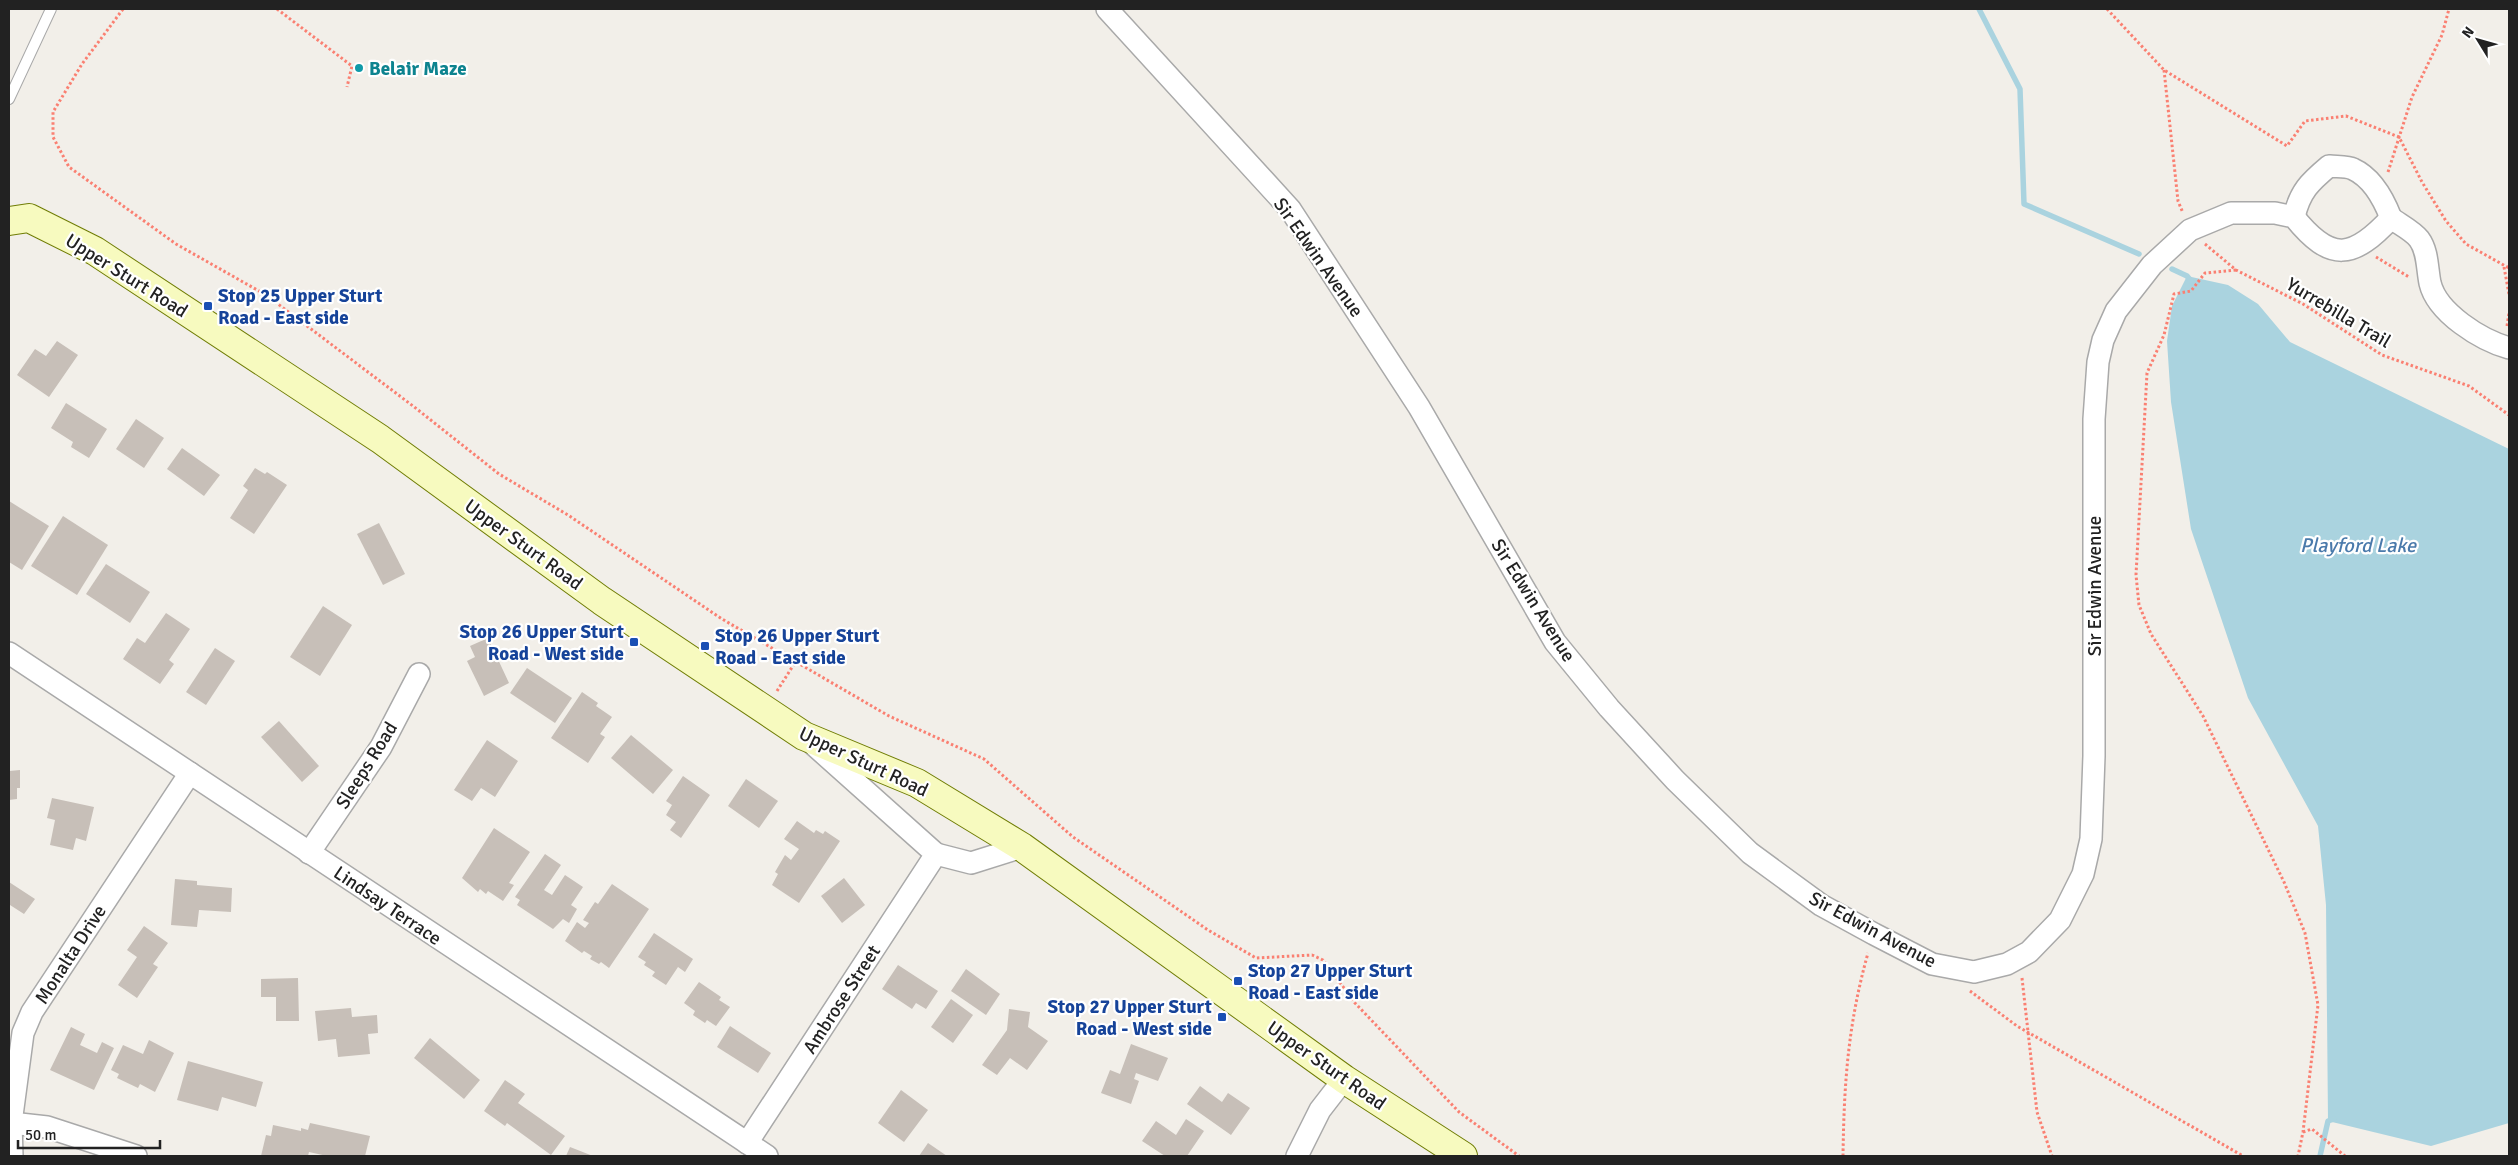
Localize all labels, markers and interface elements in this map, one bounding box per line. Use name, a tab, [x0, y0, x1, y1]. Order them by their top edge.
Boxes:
north arrow	[2453, 15, 2503, 65]
text: N	[2458, 23, 2478, 41]
place label: Belair Maze	[369, 57, 467, 81]
marker: Belair Maze	[353, 62, 365, 74]
street label: Sir Edwin Avenue	[1268, 193, 1368, 322]
street label: Upper Sturt Road	[61, 229, 192, 323]
street label: Yurrebilla Trail	[2282, 272, 2395, 354]
place label: Stop 25 Upper Sturt Road - East side	[218, 284, 382, 330]
marker: Stop 25 Upper Sturt Road - East side	[202, 300, 214, 312]
street label: Upper Sturt Road	[460, 494, 587, 596]
street label: Sir Edwin Avenue	[2083, 516, 2107, 656]
water label: Playford Lake	[2300, 533, 2417, 558]
street label: Sir Edwin Avenue	[1486, 535, 1581, 667]
place label: Stop 26 Upper Sturt Road - West side	[460, 620, 624, 666]
place label: Stop 26 Upper Sturt Road - East side	[715, 624, 879, 670]
marker: Stop 26 Upper Sturt Road - West side	[628, 636, 640, 648]
marker: Stop 26 Upper Sturt Road - East side	[699, 640, 711, 652]
street label: Sleeps Road	[331, 718, 403, 814]
street label: Upper Sturt Road	[795, 721, 932, 802]
street label: Lindsay Terrace	[329, 861, 446, 951]
street label: Sir Edwin Avenue	[1805, 886, 1940, 973]
street label: Monalta Drive	[30, 900, 112, 1009]
street label: Ambrose Street	[798, 940, 886, 1058]
place label: Stop 27 Upper Sturt Road - East side	[1248, 959, 1412, 1005]
marker: Stop 27 Upper Sturt Road - East side	[1232, 975, 1244, 987]
place label: Stop 27 Upper Sturt Road - West side	[1048, 995, 1212, 1041]
marker: Stop 27 Upper Sturt Road - West side	[1216, 1011, 1228, 1023]
street label: Upper Sturt Road	[1262, 1016, 1391, 1116]
scale bar	[18, 1118, 160, 1150]
text: 50 m	[25, 1126, 56, 1144]

